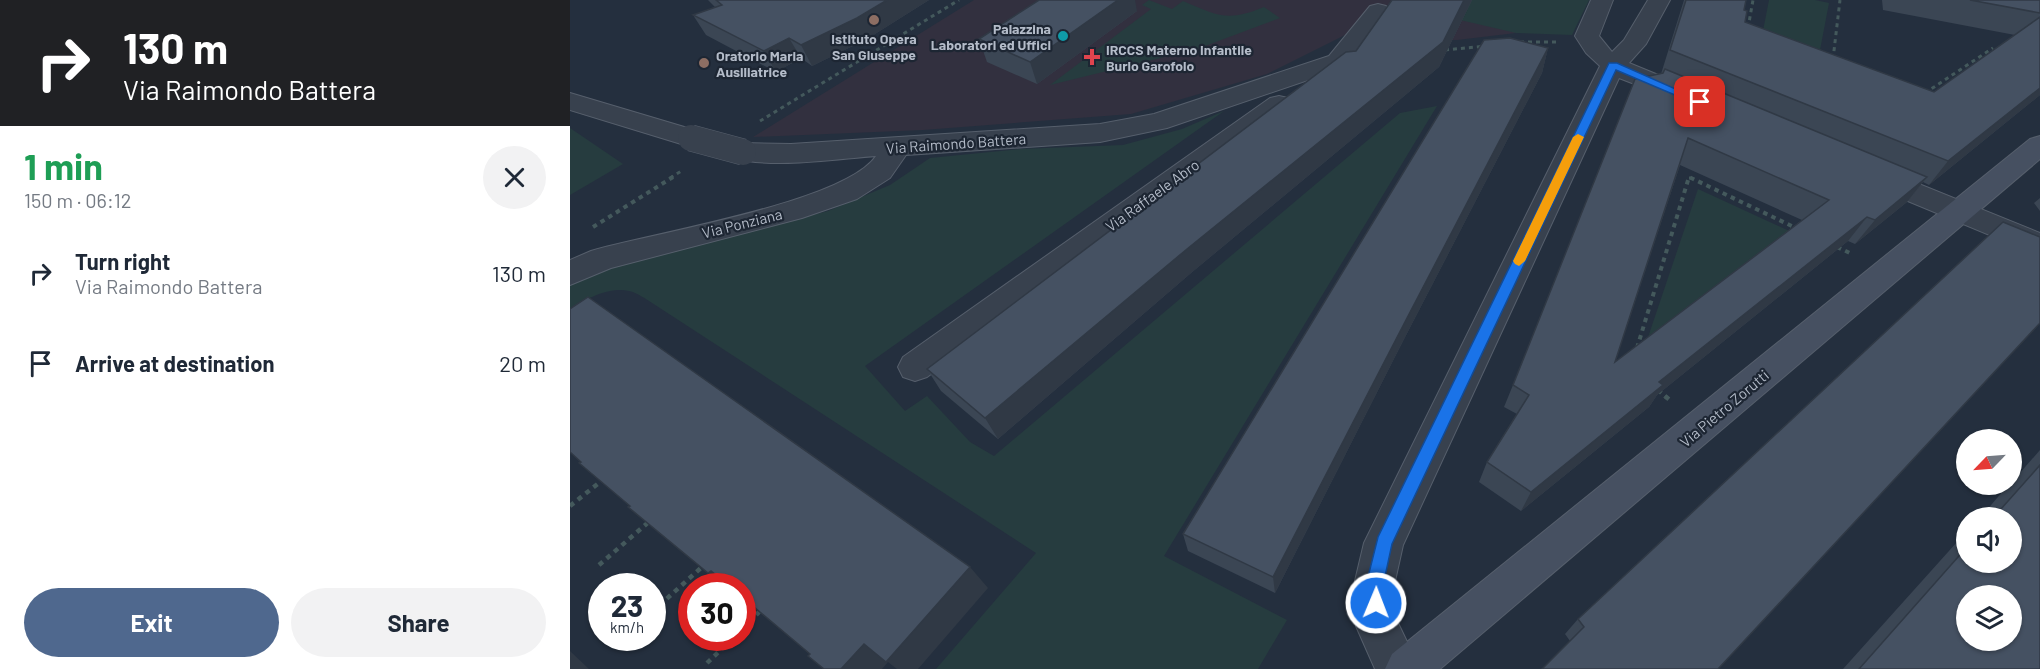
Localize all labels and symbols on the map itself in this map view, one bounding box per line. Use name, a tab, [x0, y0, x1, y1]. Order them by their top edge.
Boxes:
marker: Istituto Opera San Giuseppe	[867, 13, 881, 27]
place label: Palazzina Laboratori ed Uffici	[931, 20, 1051, 53]
marker: Palazzina Laboratori ed Uffici	[1056, 29, 1070, 43]
place label: Istituto Opera San Giuseppe	[831, 30, 917, 63]
place label: IRCCS Materno Infantile Burlo Garofolo	[1106, 41, 1252, 74]
place label: Oratorio Maria Ausiliatrice	[716, 47, 804, 80]
marker: IRCCS Materno Infantile Burlo Garofolo	[1083, 48, 1101, 66]
marker: Oratorio Maria Ausiliatrice	[697, 56, 711, 70]
pin	[1674, 76, 1725, 127]
street label: Via Raimondo Battera	[885, 129, 1027, 157]
street label: Via Raffaele Abro	[1102, 155, 1202, 235]
street label: Via Ponziana	[700, 204, 784, 242]
street label: Via Pietro Zorutti	[1676, 366, 1772, 450]
north arrow	[1956, 429, 2022, 495]
position arrow	[1344, 571, 1408, 635]
speed limit sign: 30	[678, 573, 756, 651]

